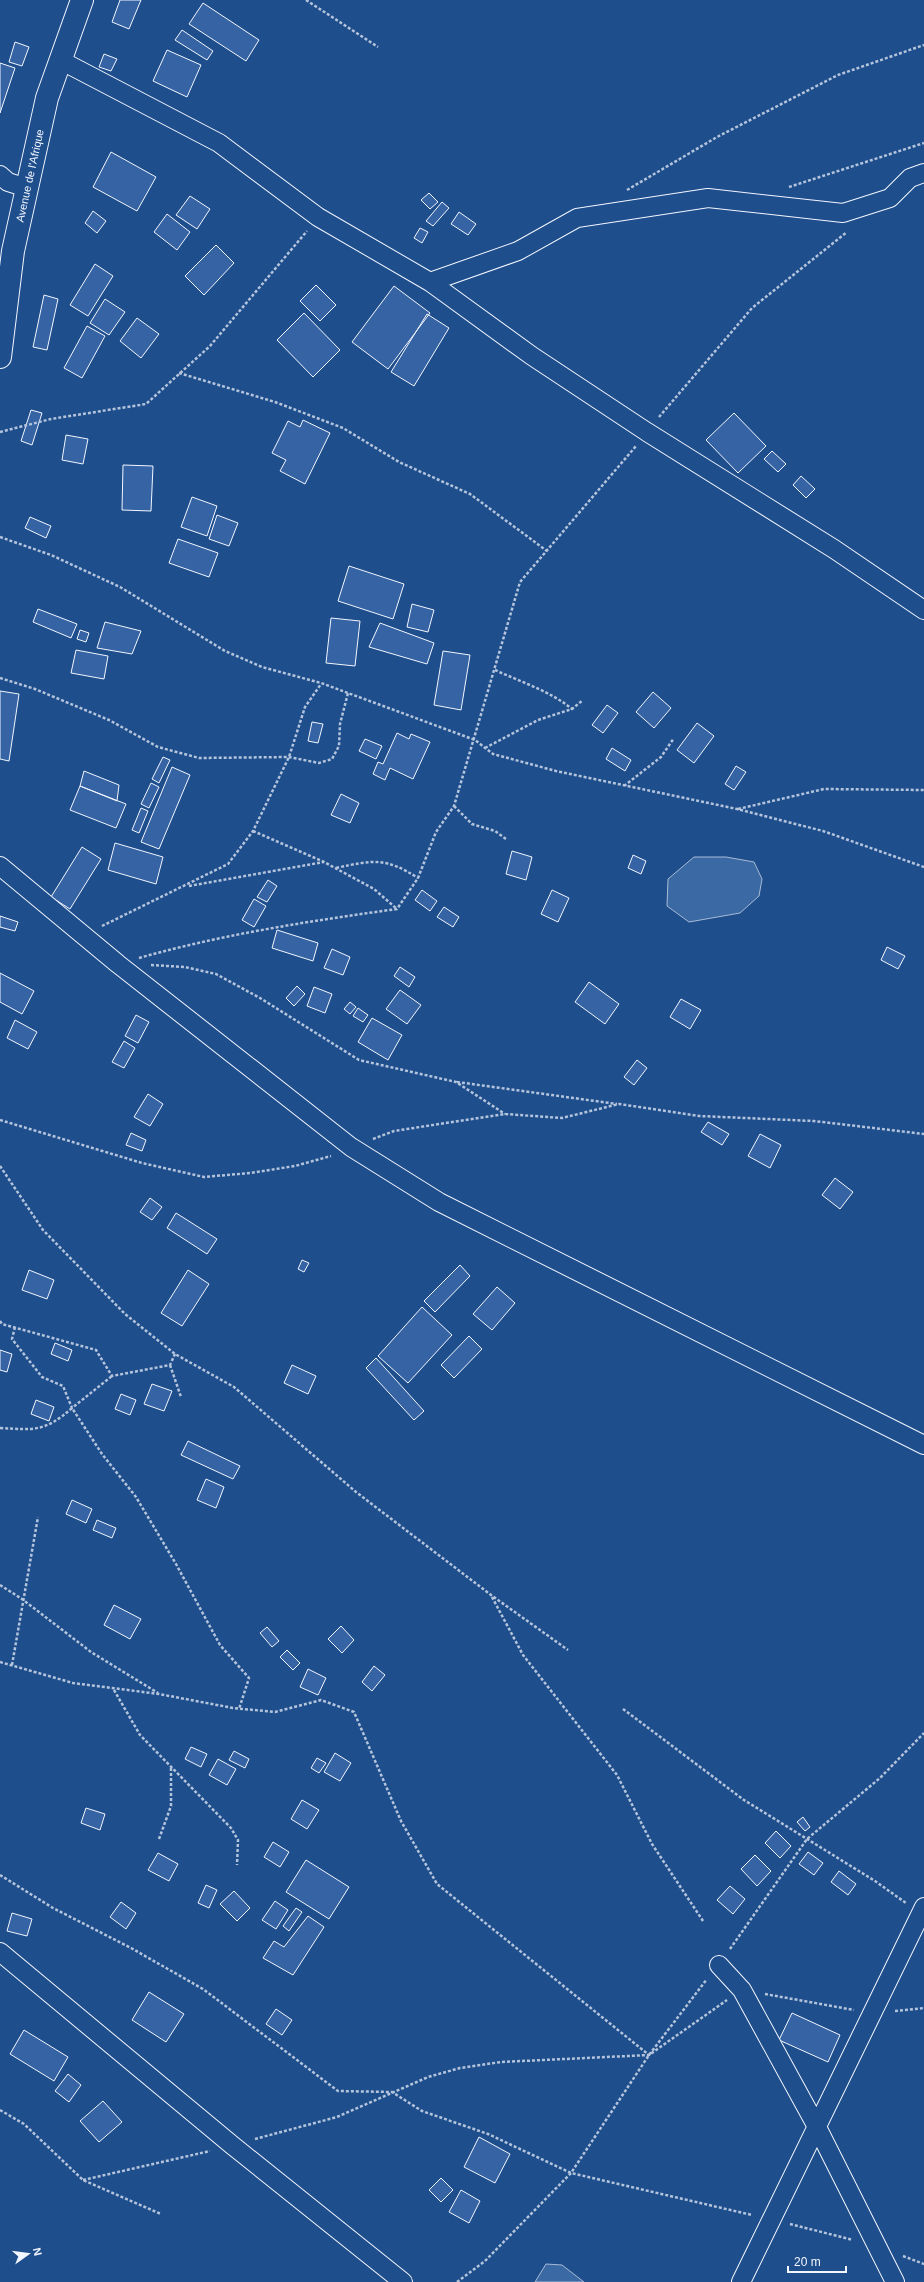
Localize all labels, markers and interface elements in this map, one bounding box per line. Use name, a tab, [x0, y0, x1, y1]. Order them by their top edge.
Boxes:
street label: Avenue de l'Afrique	[14, 128, 46, 223]
north arrow	[8, 2234, 48, 2274]
text: N	[31, 2246, 44, 2257]
scale bar	[788, 2248, 846, 2274]
text: 20 m	[794, 2255, 821, 2269]

